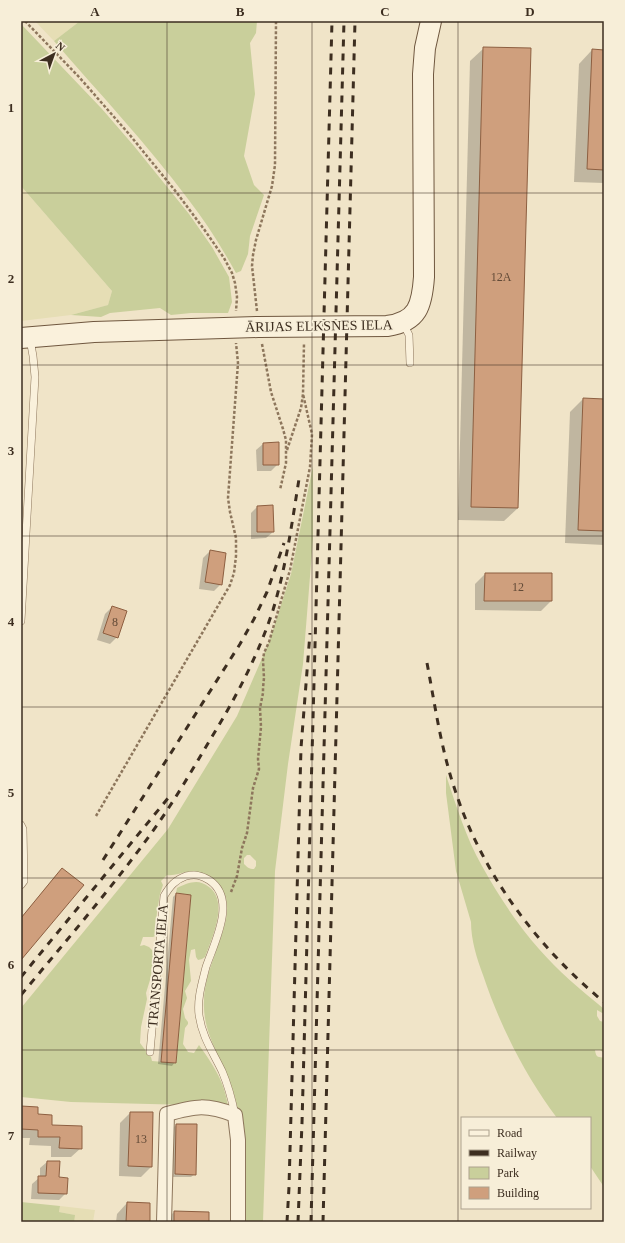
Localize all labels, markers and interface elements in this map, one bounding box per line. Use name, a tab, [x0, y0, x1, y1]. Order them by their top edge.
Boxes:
text: A	[90, 4, 100, 19]
text: B	[236, 4, 245, 19]
text: C	[380, 4, 390, 19]
text: D	[525, 4, 535, 19]
north arrow	[34, 34, 74, 74]
text: N	[54, 39, 68, 54]
text: 1	[8, 100, 14, 115]
house number: 12A	[491, 270, 512, 284]
text: 2	[8, 271, 14, 286]
street label: ĀRIJAS ELKSNES IELA	[245, 317, 394, 335]
text: 3	[8, 443, 15, 458]
house number: 12	[512, 580, 524, 594]
text: 4	[8, 614, 15, 629]
house number: 8	[112, 615, 118, 629]
text: 5	[8, 785, 15, 800]
street label: TRANSPORTA IELA	[145, 902, 171, 1029]
text: 6	[8, 957, 15, 972]
legend	[461, 1117, 591, 1209]
text: Road	[497, 1126, 522, 1140]
text: 7	[8, 1128, 15, 1143]
house number: 13	[135, 1132, 147, 1146]
text: Railway	[497, 1146, 537, 1160]
text: Park	[497, 1166, 519, 1180]
text: Building	[497, 1186, 539, 1200]

